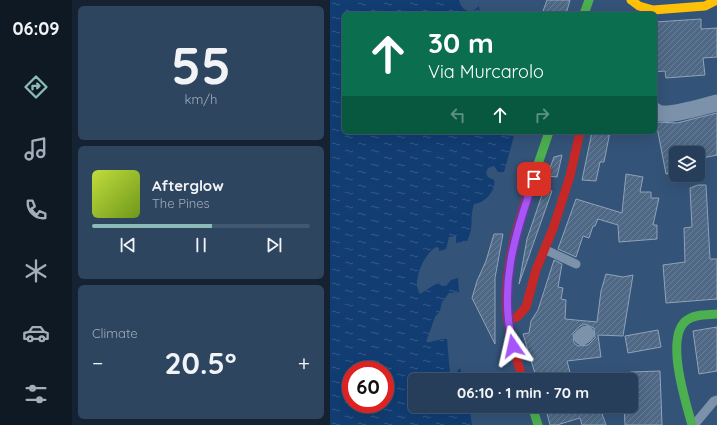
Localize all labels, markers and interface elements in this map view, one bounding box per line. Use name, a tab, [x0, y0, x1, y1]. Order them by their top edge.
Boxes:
text: 06:09	[12, 17, 60, 40]
text: 30 m	[428, 25, 494, 60]
icon: ahead	[362, 28, 414, 80]
text: 55	[171, 32, 231, 97]
text: Via Murcarolo	[428, 60, 544, 83]
icon: directions	[22, 73, 50, 101]
text: km/h	[185, 91, 217, 107]
icon: left	[447, 104, 469, 126]
icon: ahead	[489, 104, 511, 126]
icon: right	[531, 104, 553, 126]
icon: music	[22, 135, 50, 163]
map controls	[669, 146, 705, 182]
button: layers	[669, 146, 705, 182]
pin	[517, 162, 551, 196]
icon: arrive	[523, 168, 545, 190]
text: Afterglow	[152, 176, 224, 195]
text: The Pines	[152, 195, 210, 211]
icon: phone	[22, 196, 50, 224]
icon: previous	[117, 234, 139, 256]
icon: pause	[190, 234, 212, 256]
icon: next	[263, 234, 285, 256]
icon: climate	[22, 257, 50, 285]
icon: car	[22, 319, 50, 347]
text: Climate	[92, 325, 138, 341]
position arrow	[492, 325, 534, 367]
text: 20.5°	[165, 344, 237, 382]
text: −	[92, 349, 103, 377]
text: +	[298, 349, 310, 377]
speed limit sign: 60	[342, 361, 394, 413]
icon: filters	[22, 380, 50, 408]
text: 06:10 · 1 min · 70 m	[457, 383, 589, 402]

